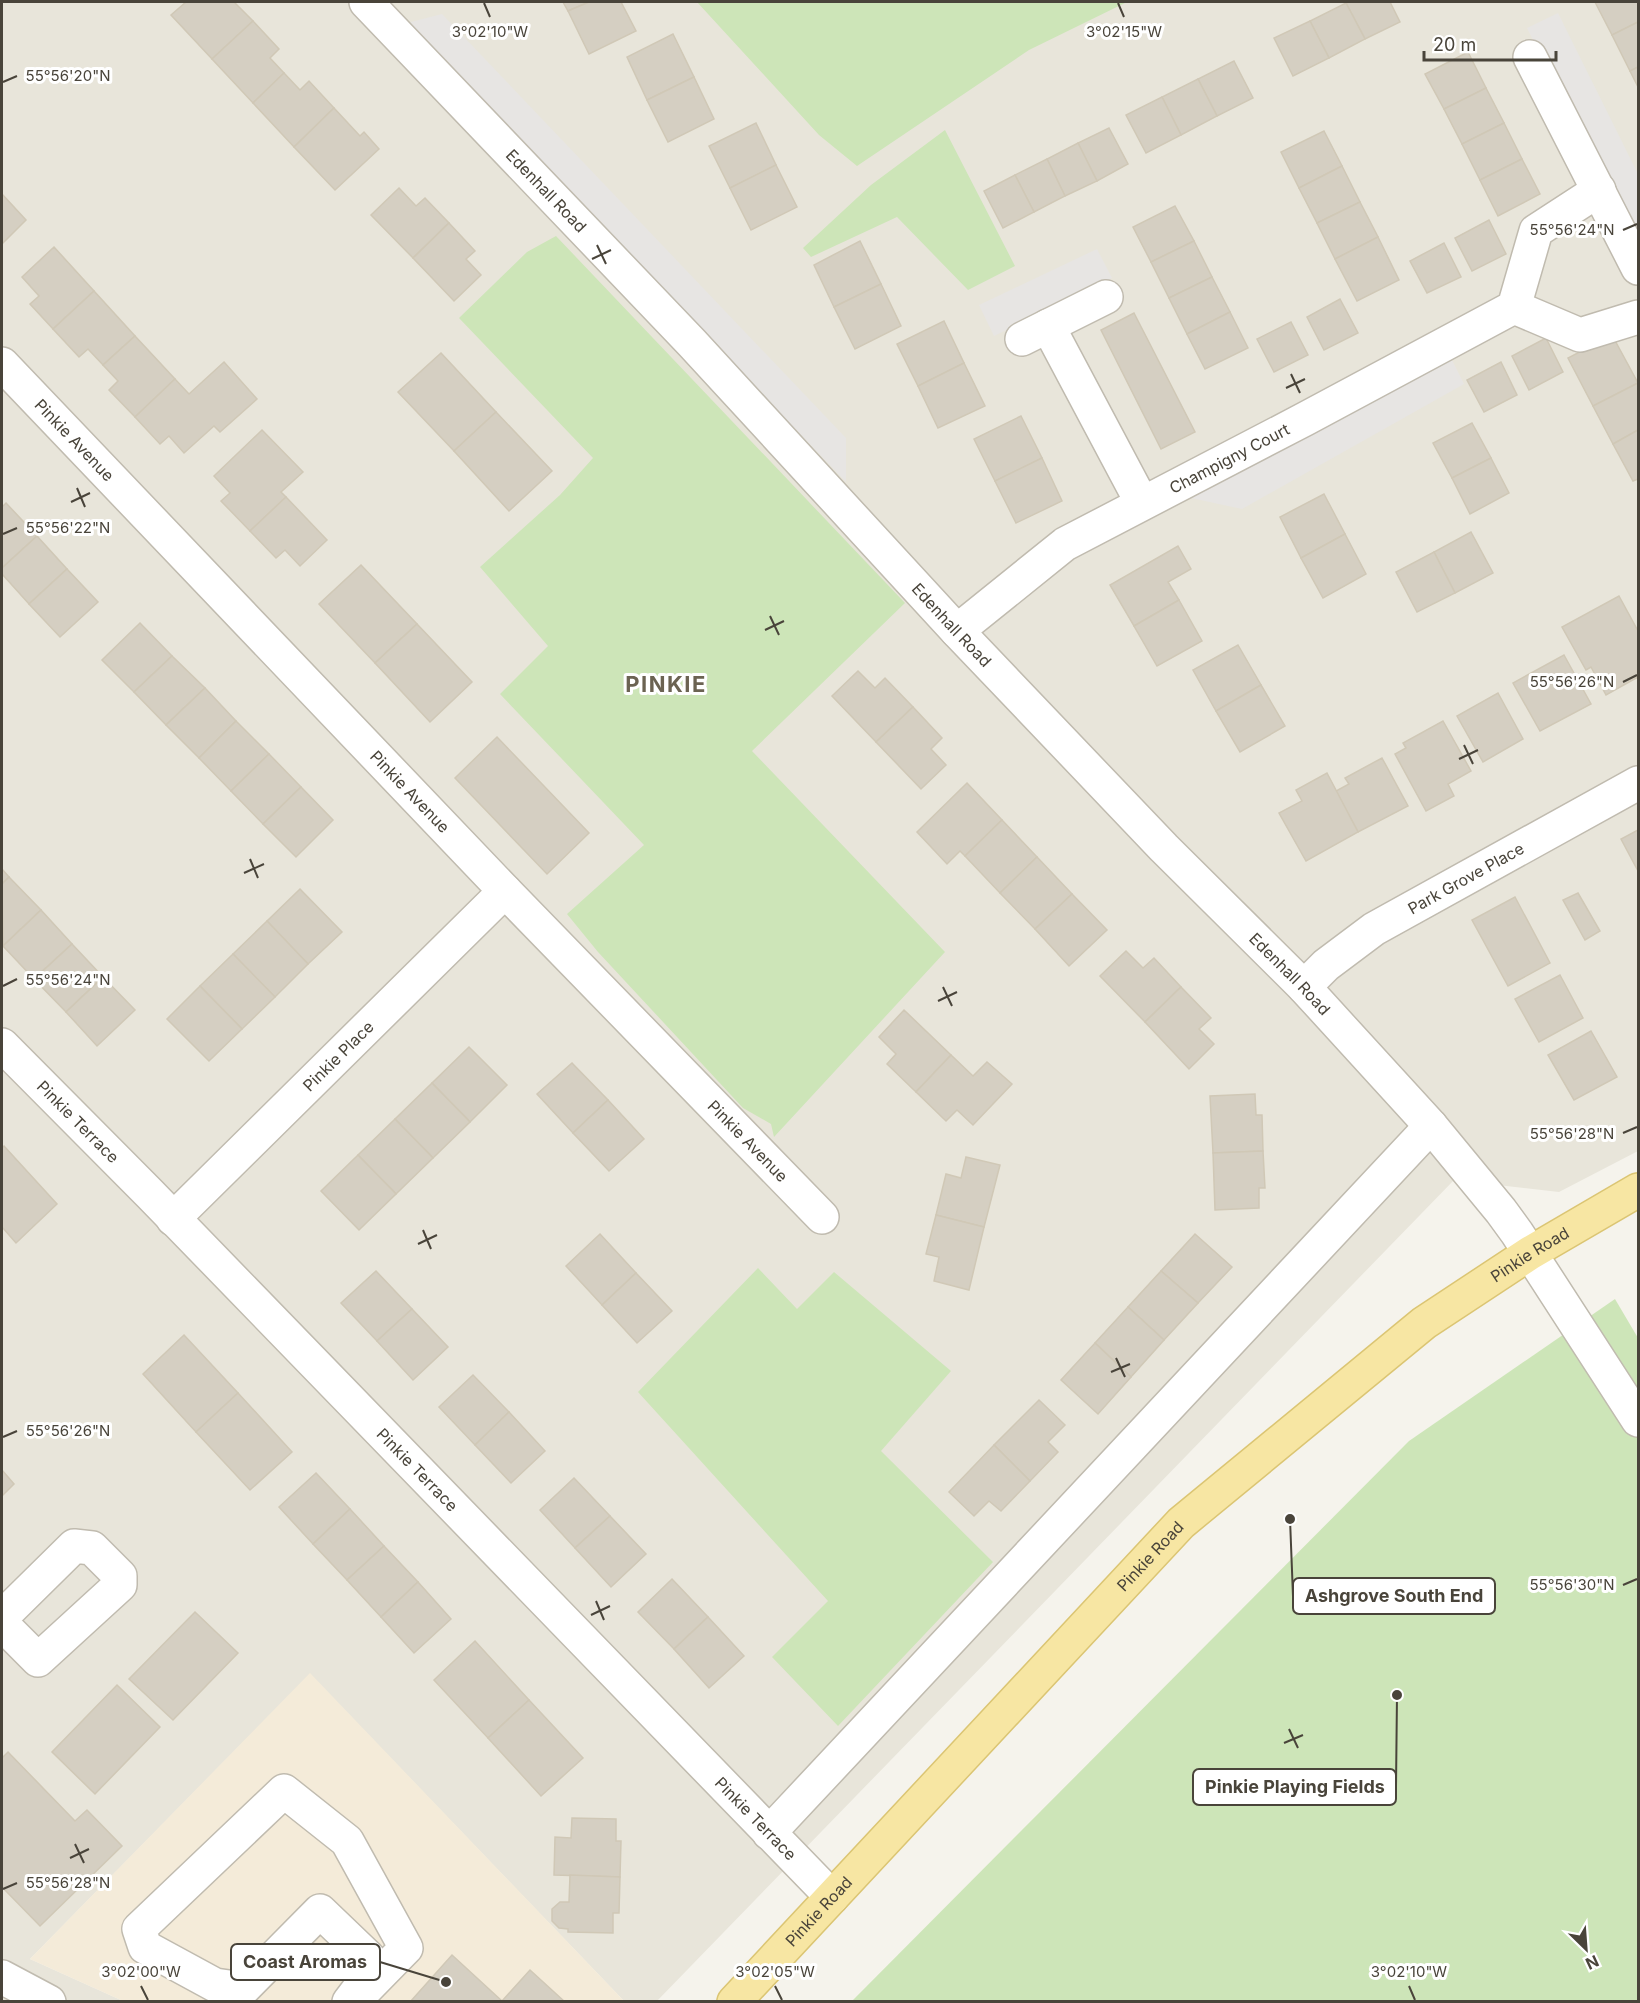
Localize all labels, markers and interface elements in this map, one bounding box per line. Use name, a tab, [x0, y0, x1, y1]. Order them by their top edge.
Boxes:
text: 3°02'10"W	[452, 22, 528, 41]
text: 3°02'15"W	[1086, 22, 1162, 41]
scale bar	[1424, 24, 1556, 62]
text: 20 m	[1433, 34, 1476, 55]
text: 55°56'20"N	[26, 66, 110, 85]
street label: Edenhall Road	[502, 145, 591, 236]
text: 55°56'24"N	[1530, 220, 1614, 239]
street label: Pinkie Avenue	[31, 395, 118, 485]
street label: Champigny Court	[1166, 419, 1293, 498]
text: 55°56'22"N	[26, 518, 110, 537]
street label: Edenhall Road	[908, 579, 996, 671]
district label: PINKIE	[625, 671, 707, 697]
text: 55°56'26"N	[1530, 672, 1614, 691]
street label: Pinkie Avenue	[366, 746, 454, 837]
street label: Park Grove Place	[1404, 838, 1527, 918]
street label: Edenhall Road	[1245, 928, 1335, 1019]
text: 55°56'24"N	[26, 970, 110, 989]
street label: Pinkie Place	[298, 1017, 378, 1095]
street label: Pinkie Terrace	[33, 1076, 123, 1167]
street label: Pinkie Avenue	[704, 1096, 792, 1186]
text: 55°56'28"N	[1530, 1124, 1614, 1143]
street label: Pinkie Road	[1487, 1222, 1573, 1286]
text: 55°56'26"N	[26, 1421, 110, 1440]
street label: Pinkie Terrace	[373, 1424, 462, 1515]
street label: Pinkie Road	[1113, 1517, 1188, 1595]
text: 55°56'30"N	[1529, 1575, 1615, 1594]
callout: Ashgrove South End	[1293, 1578, 1495, 1614]
text: Ashgrove South End	[1305, 1585, 1483, 1606]
callout: Pinkie Playing Fields	[1193, 1769, 1396, 1805]
street label: Pinkie Terrace	[711, 1773, 801, 1864]
text: Pinkie Playing Fields	[1205, 1776, 1385, 1797]
street label: Pinkie Road	[781, 1872, 856, 1951]
text: 55°56'28"N	[26, 1873, 110, 1892]
north arrow	[1556, 1919, 1616, 1979]
callout: Coast Aromas	[231, 1944, 380, 1980]
text: Coast Aromas	[243, 1951, 367, 1972]
text: N	[1583, 1951, 1602, 1974]
text: 3°02'00"W	[101, 1962, 181, 1981]
text: 3°02'05"W	[735, 1962, 815, 1981]
text: 3°02'10"W	[1371, 1962, 1447, 1981]

